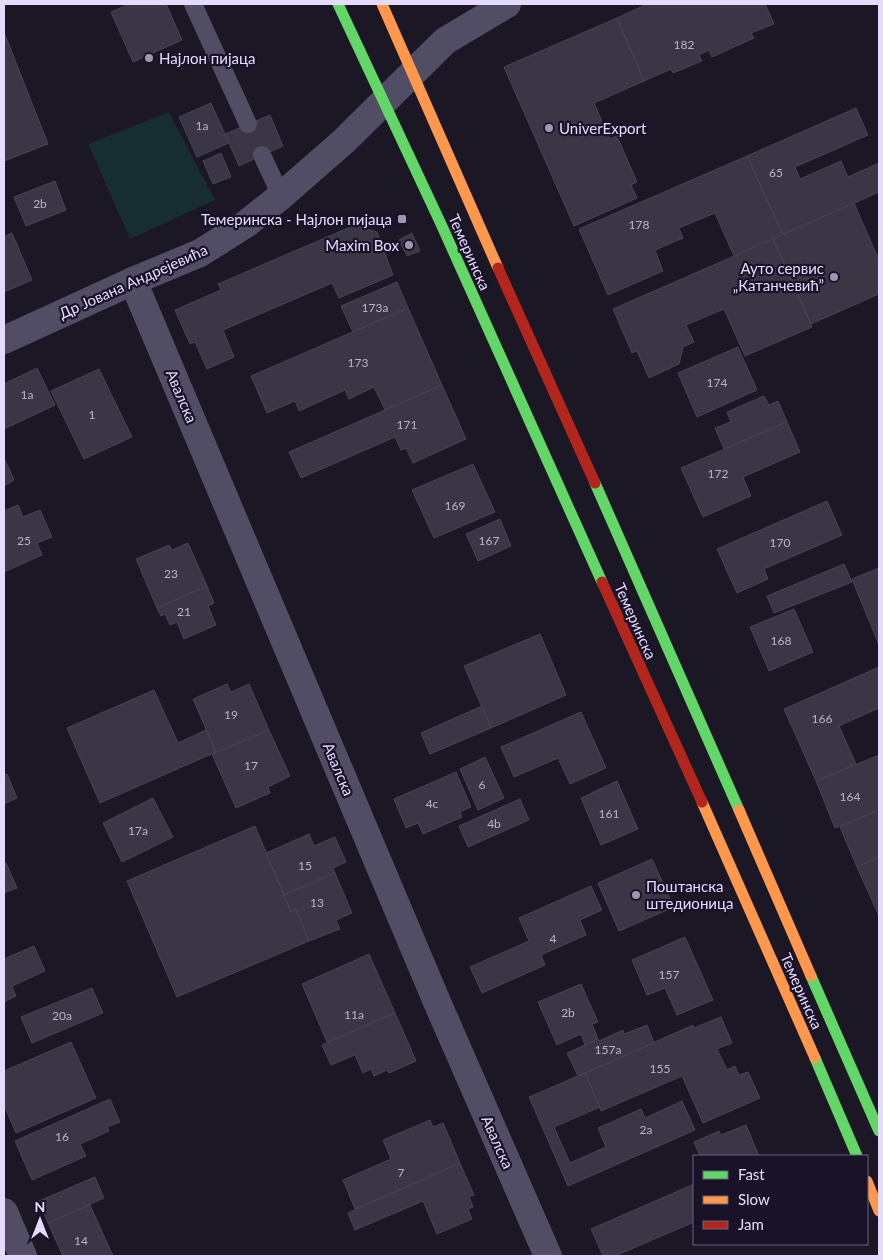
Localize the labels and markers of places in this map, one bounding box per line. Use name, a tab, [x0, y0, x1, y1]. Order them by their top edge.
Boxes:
place label: Најлон пијаца	[159, 49, 256, 67]
marker: Најлон пијаца	[143, 52, 155, 64]
place label: UniverExport	[559, 119, 647, 137]
marker: UniverExport	[543, 122, 555, 134]
place label: Темеринска - Најлон пијаца	[201, 210, 392, 228]
marker: Темеринска - Најлон пијаца	[396, 213, 408, 225]
place label: Maxim Box	[325, 236, 400, 254]
marker: Maxim Box	[403, 239, 415, 251]
place label: Ауто сервис „Катанчевић”	[733, 259, 824, 294]
marker: Ауто сервис „Катанчевић”	[828, 271, 840, 283]
place label: Поштанска штедионица	[646, 877, 733, 912]
marker: Поштанска штедионица	[630, 889, 642, 901]

